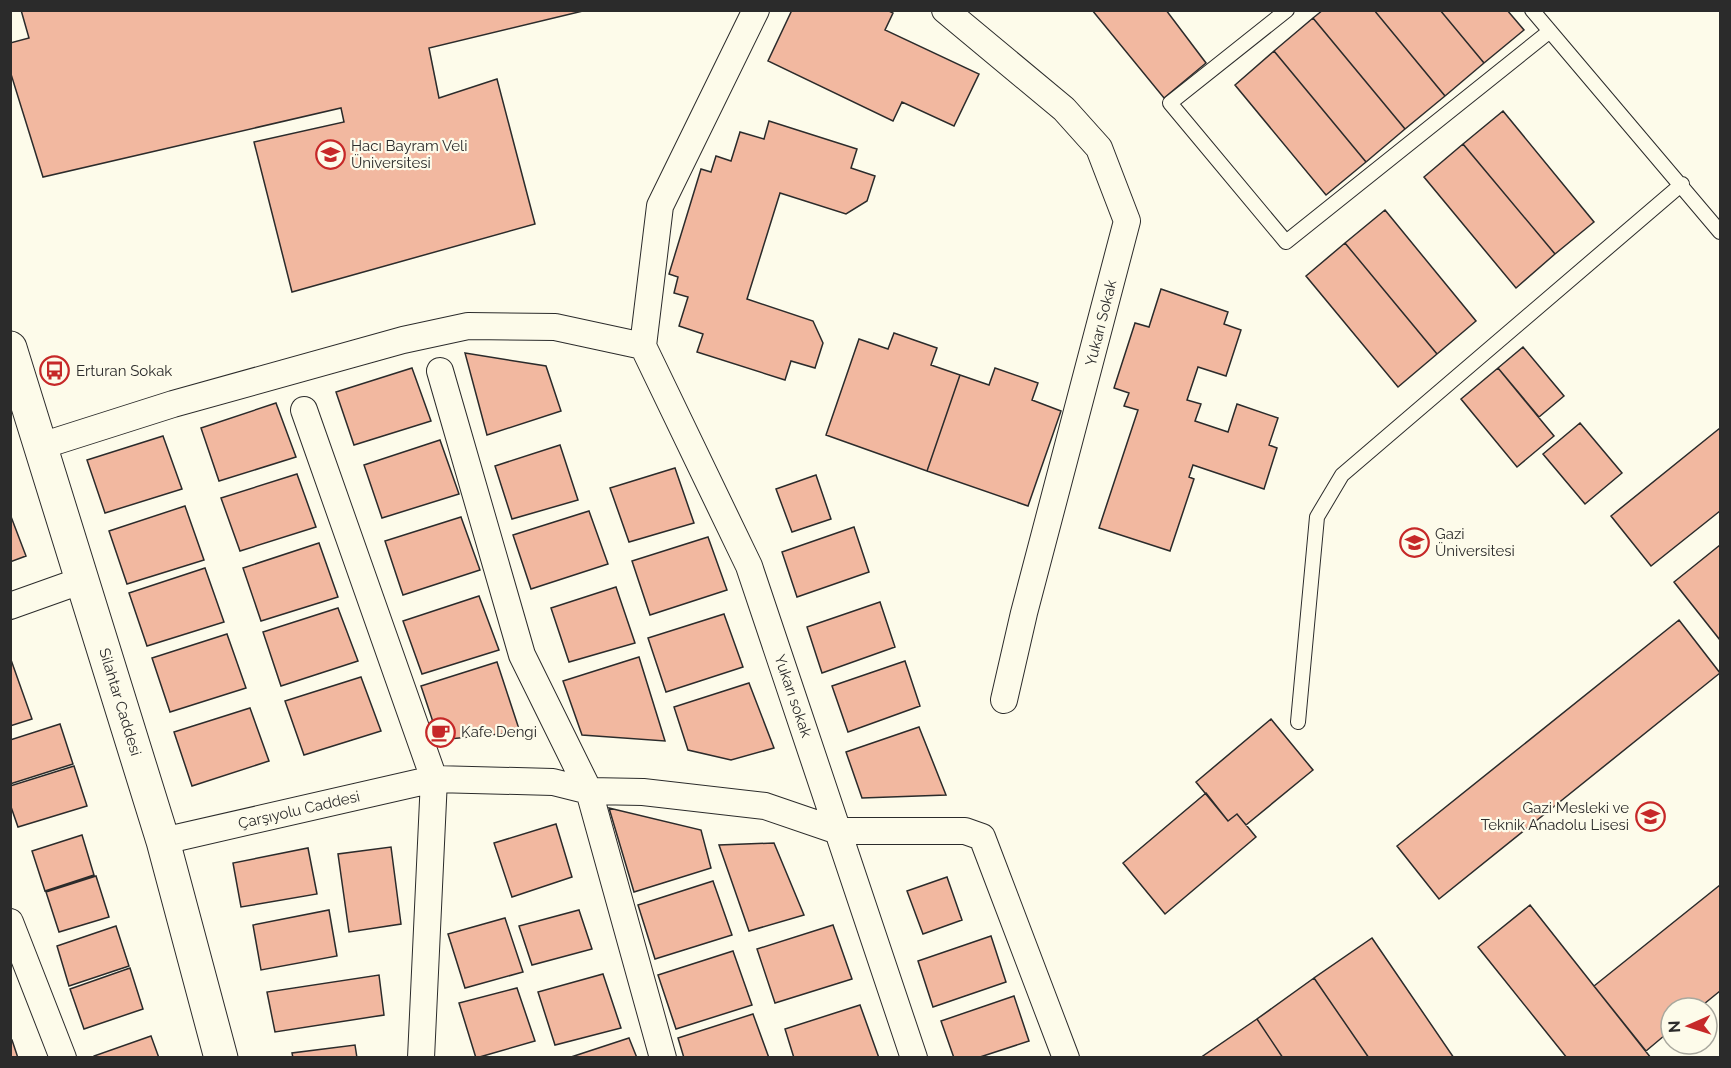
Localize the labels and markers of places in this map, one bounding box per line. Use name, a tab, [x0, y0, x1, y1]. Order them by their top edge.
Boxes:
place label: Hacı Bayram Veli Üniversitesi	[351, 137, 467, 172]
school or university icon: Hacı Bayram Veli Üniversitesi	[314, 139, 346, 171]
bus stop icon: Erturan Sokak	[39, 355, 71, 387]
place label: Erturan Sokak	[76, 362, 172, 380]
place label: Gazi Üniversitesi	[1435, 525, 1515, 560]
school or university icon: Gazi Üniversitesi	[1398, 527, 1430, 559]
cafe icon: Kafe Dengi	[424, 716, 456, 748]
place label: Kafe Dengi	[461, 723, 537, 741]
place label: Gazi Mesleki ve Teknik Anadolu Lisesi	[1481, 799, 1629, 834]
school or university icon: Gazi Mesleki ve Teknik Anadolu Lisesi	[1634, 801, 1666, 833]

